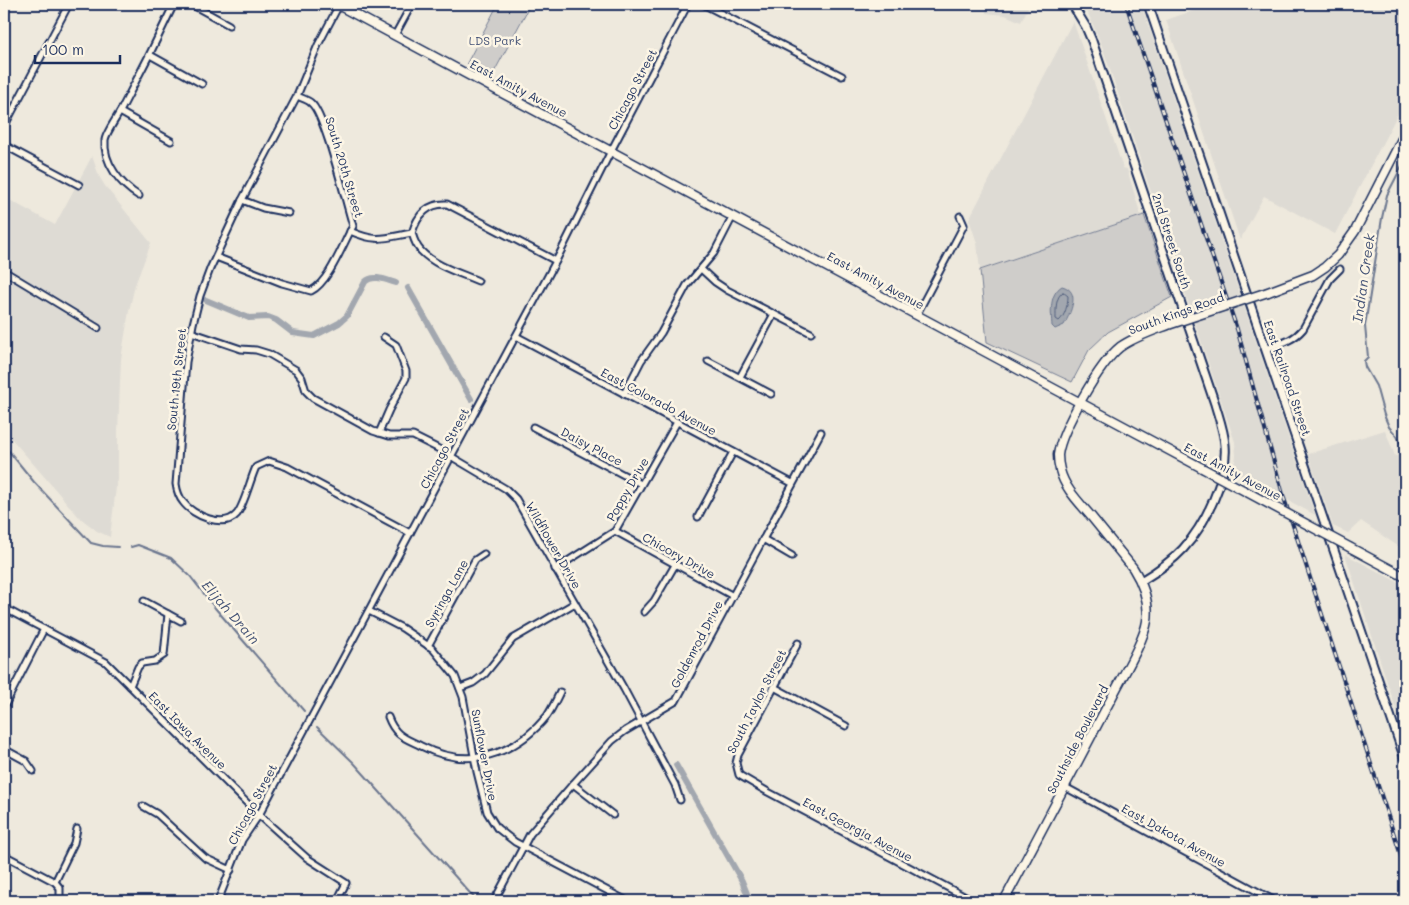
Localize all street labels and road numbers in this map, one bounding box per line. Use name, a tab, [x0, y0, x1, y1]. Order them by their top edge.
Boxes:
street label: Chicago Street	[604, 46, 660, 132]
street label: East Amity Avenue	[468, 56, 570, 120]
street label: South 20th Street	[322, 115, 368, 219]
street label: 2nd Street South	[1149, 191, 1195, 291]
street label: East Amity Avenue	[825, 248, 927, 312]
street label: South Kings Road	[1126, 288, 1226, 338]
street label: East Railroad Street	[1261, 318, 1315, 438]
street label: South 19th Street	[163, 327, 189, 431]
street label: East Colorado Avenue	[598, 364, 720, 438]
street label: Chicago Street	[416, 405, 472, 491]
street label: Daisy Place	[558, 423, 626, 469]
street label: East Amity Avenue	[1182, 439, 1284, 503]
street label: Poppy Drive	[602, 454, 652, 524]
street label: Wildflower Drive	[523, 499, 585, 591]
street label: Chicory Drive	[640, 528, 718, 582]
street label: Syringa Lane	[421, 556, 471, 630]
street label: Goldenrod Drive	[666, 597, 726, 691]
street label: South Taylor Street	[723, 646, 789, 756]
street label: Southside Boulevard	[1043, 682, 1112, 796]
street label: East Iowa Avenue	[146, 688, 230, 772]
street label: Sunflower Drive	[468, 708, 502, 802]
street label: Chicago Street	[224, 761, 280, 847]
street label: East Georgia Avenue	[800, 793, 916, 865]
street label: East Dakota Avenue	[1119, 800, 1229, 870]

